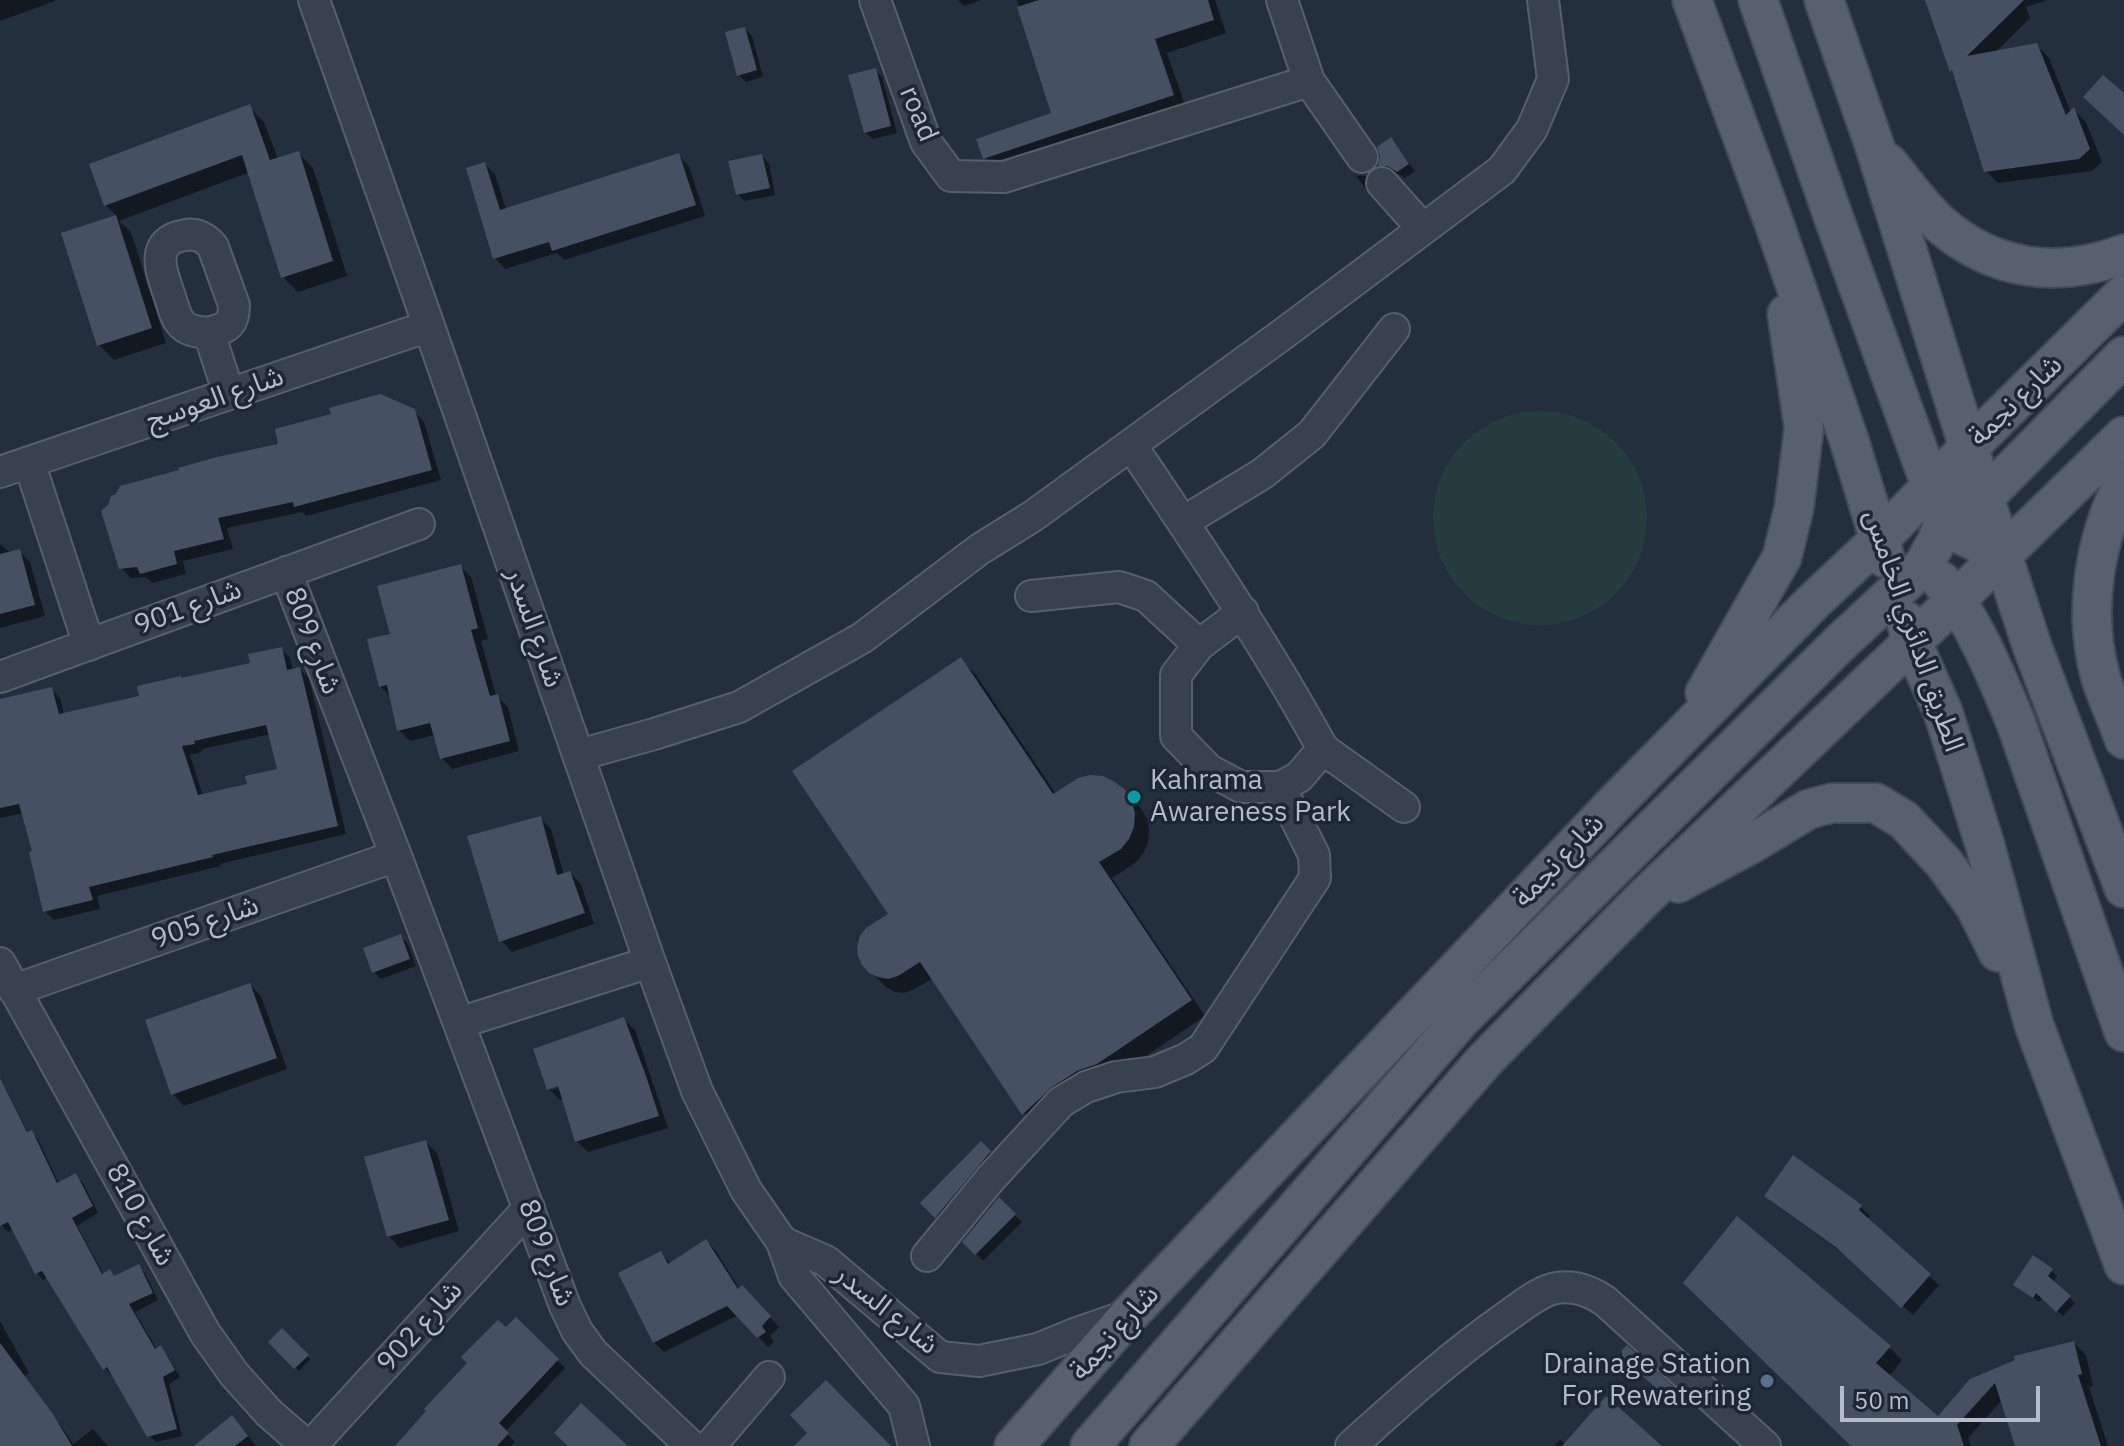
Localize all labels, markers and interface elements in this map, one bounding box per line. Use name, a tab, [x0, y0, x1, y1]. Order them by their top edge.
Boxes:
street label: road	[891, 81, 945, 147]
street label: شارع نجمة	[1962, 349, 2070, 453]
street label: شارع العوسج	[142, 360, 288, 438]
street label: الطريق الدائري الخامس	[1856, 506, 1970, 756]
street label: شارع السدر	[498, 564, 570, 692]
street label: شارع 901	[130, 573, 246, 643]
street label: شارع 809	[276, 583, 348, 699]
place label: Kahrama Awareness Park	[1150, 764, 1351, 830]
marker: Kahrama Awareness Park	[1125, 788, 1143, 806]
street label: شارع نجمة	[1507, 807, 1611, 915]
street label: شارع 905	[147, 889, 263, 957]
street label: شارع 810	[98, 1158, 182, 1272]
street label: شارع 809	[510, 1195, 582, 1311]
street label: شارع السدر	[827, 1258, 945, 1362]
street label: شارع 902	[370, 1274, 470, 1380]
street label: شارع نجمة	[1064, 1279, 1166, 1387]
place label: Drainage Station For Rewatering	[1543, 1348, 1751, 1414]
scale bar	[1844, 1370, 2044, 1420]
marker: Drainage Station For Rewatering	[1758, 1372, 1776, 1390]
text: 50 m	[1854, 1384, 1909, 1416]

